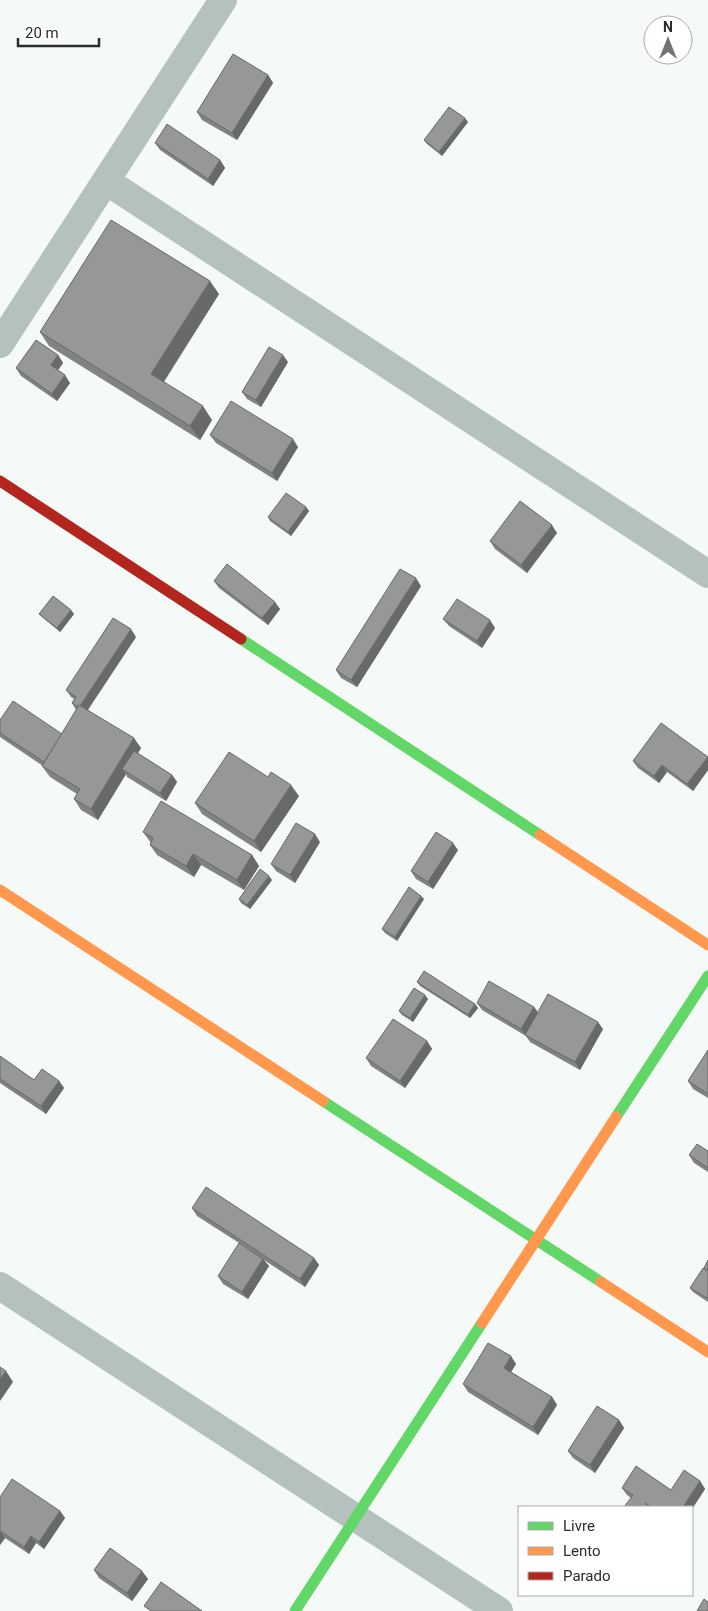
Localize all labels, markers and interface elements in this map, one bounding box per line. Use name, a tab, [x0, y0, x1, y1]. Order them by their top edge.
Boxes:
scale bar	[18, 15, 99, 47]
north arrow	[643, 15, 693, 65]
text: N	[663, 19, 673, 35]
text: 20 m	[25, 24, 59, 42]
legend	[518, 1506, 693, 1596]
text: Livre	[563, 1517, 595, 1535]
text: Lento	[563, 1542, 601, 1560]
text: Parado	[563, 1567, 611, 1585]

